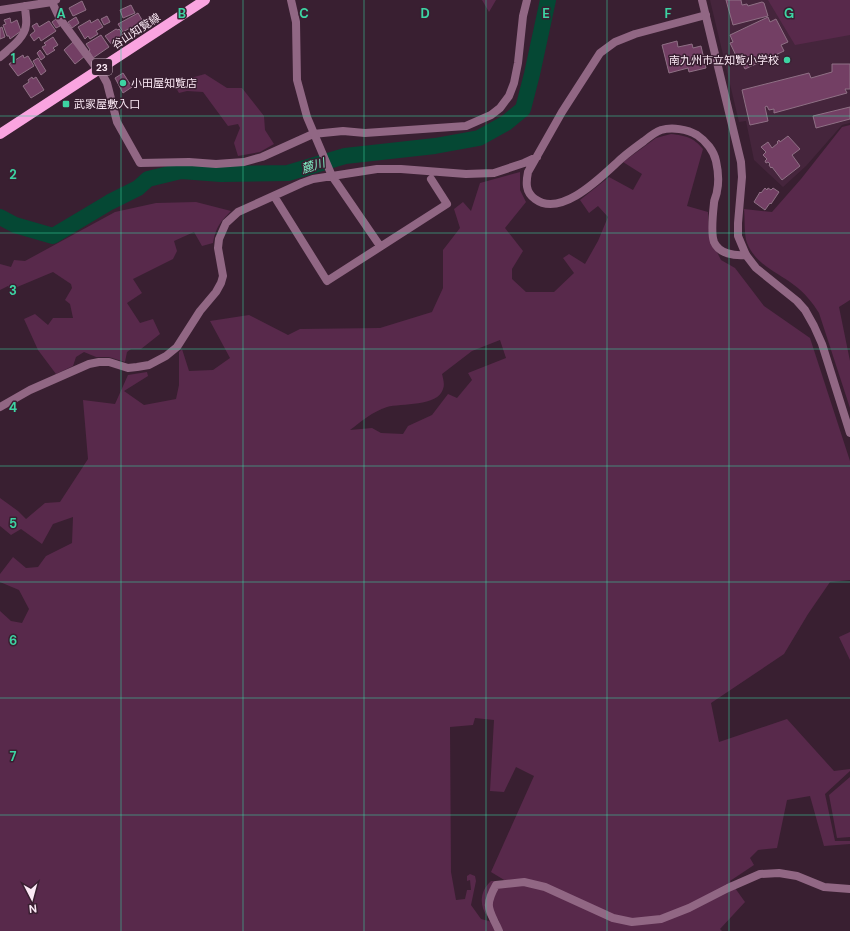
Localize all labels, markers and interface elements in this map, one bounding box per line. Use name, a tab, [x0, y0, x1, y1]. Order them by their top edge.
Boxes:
text: A	[56, 5, 66, 22]
text: B	[178, 5, 186, 22]
text: C	[299, 5, 309, 22]
text: D	[420, 5, 430, 22]
text: E	[542, 5, 550, 22]
text: F	[664, 5, 672, 22]
text: G	[784, 5, 794, 22]
street label: 谷山知覧線	[109, 10, 163, 52]
text: 1	[11, 50, 15, 67]
place label: 南九州市立知覧小学校	[669, 53, 779, 67]
marker: 南九州市立知覧小学校	[782, 55, 792, 65]
road number: 23	[92, 59, 112, 75]
place label: 小田屋知覧店	[131, 76, 197, 90]
marker: 小田屋知覧店	[118, 78, 128, 88]
place label: 武家屋敷入口	[74, 97, 140, 111]
marker: 武家屋敷入口	[61, 99, 71, 109]
water label: 麓川	[299, 154, 329, 177]
text: 2	[9, 166, 17, 183]
text: 3	[9, 282, 17, 299]
text: 4	[9, 399, 17, 416]
text: 5	[9, 515, 17, 532]
text: 6	[9, 632, 17, 649]
text: 7	[10, 748, 17, 765]
north arrow	[12, 879, 52, 919]
text: N	[28, 902, 38, 916]

